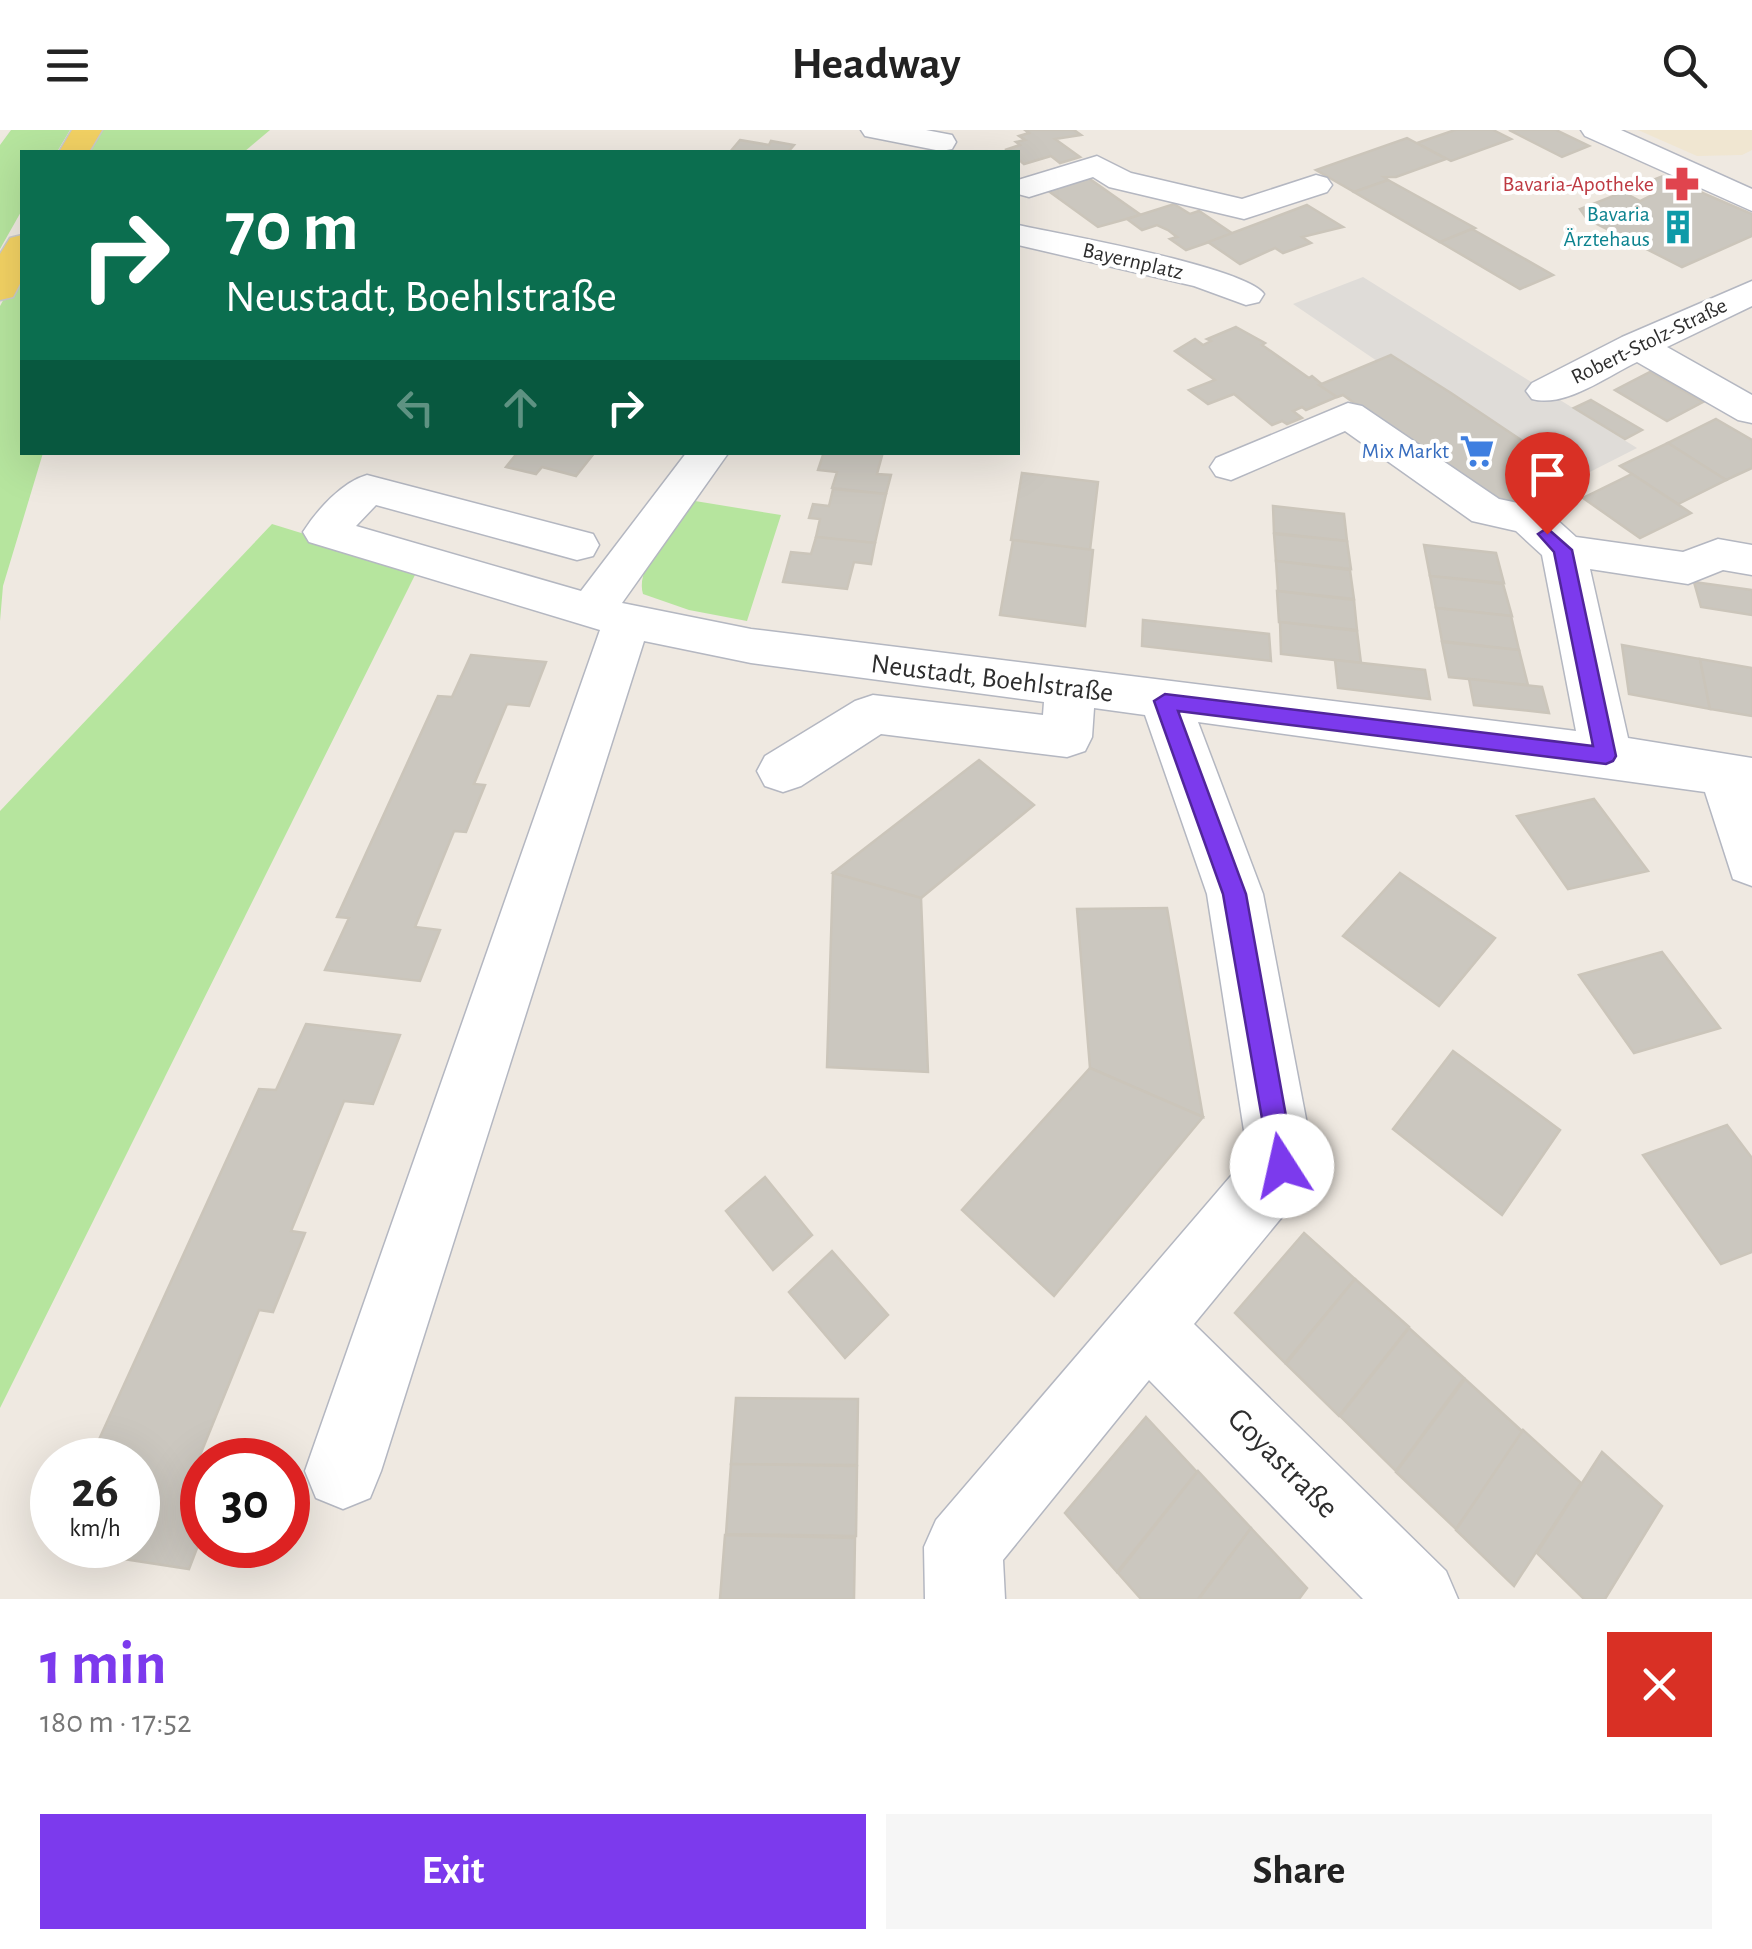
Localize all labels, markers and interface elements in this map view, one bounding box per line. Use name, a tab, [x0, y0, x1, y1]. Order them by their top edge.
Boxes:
icon: menu	[40, 38, 95, 93]
icon: search	[1657, 38, 1712, 93]
text: Headway	[791, 42, 961, 87]
pharmacy icon: Bavaria-Apotheke	[1663, 165, 1701, 203]
place label: Bavaria-Apotheke	[1502, 173, 1654, 195]
icon: right	[60, 190, 190, 320]
text: 70 m	[225, 193, 359, 263]
place label: Bavaria Ärztehaus	[1564, 203, 1650, 250]
building icon: Bavaria Ärztehaus	[1659, 208, 1697, 246]
street label: Bayernplatz	[1081, 239, 1185, 283]
text: Neustadt, Boehlstraße	[225, 275, 617, 320]
street label: Robert-Stolz-Straße	[1568, 294, 1730, 388]
icon: left	[388, 380, 443, 435]
icon: ahead	[493, 380, 548, 435]
icon: right	[598, 380, 653, 435]
supermarket icon: Mix Markt	[1458, 432, 1496, 470]
pin	[1505, 432, 1590, 535]
place label: Mix Markt	[1362, 440, 1449, 462]
icon: arrive	[1520, 447, 1575, 502]
street label: Neustadt, Boehlstraße	[869, 650, 1115, 708]
position arrow	[1230, 1114, 1334, 1218]
street label: Goyastraße	[1222, 1402, 1344, 1524]
speed limit sign: 30	[180, 1438, 310, 1568]
text: 26	[71, 1466, 119, 1516]
text: km/h	[69, 1516, 121, 1541]
button: close	[1607, 1632, 1712, 1737]
text: 1 min	[40, 1635, 166, 1695]
text: 180 m · 17:52	[40, 1706, 191, 1738]
button: Exit	[40, 1814, 866, 1929]
button: Share	[886, 1814, 1712, 1929]

